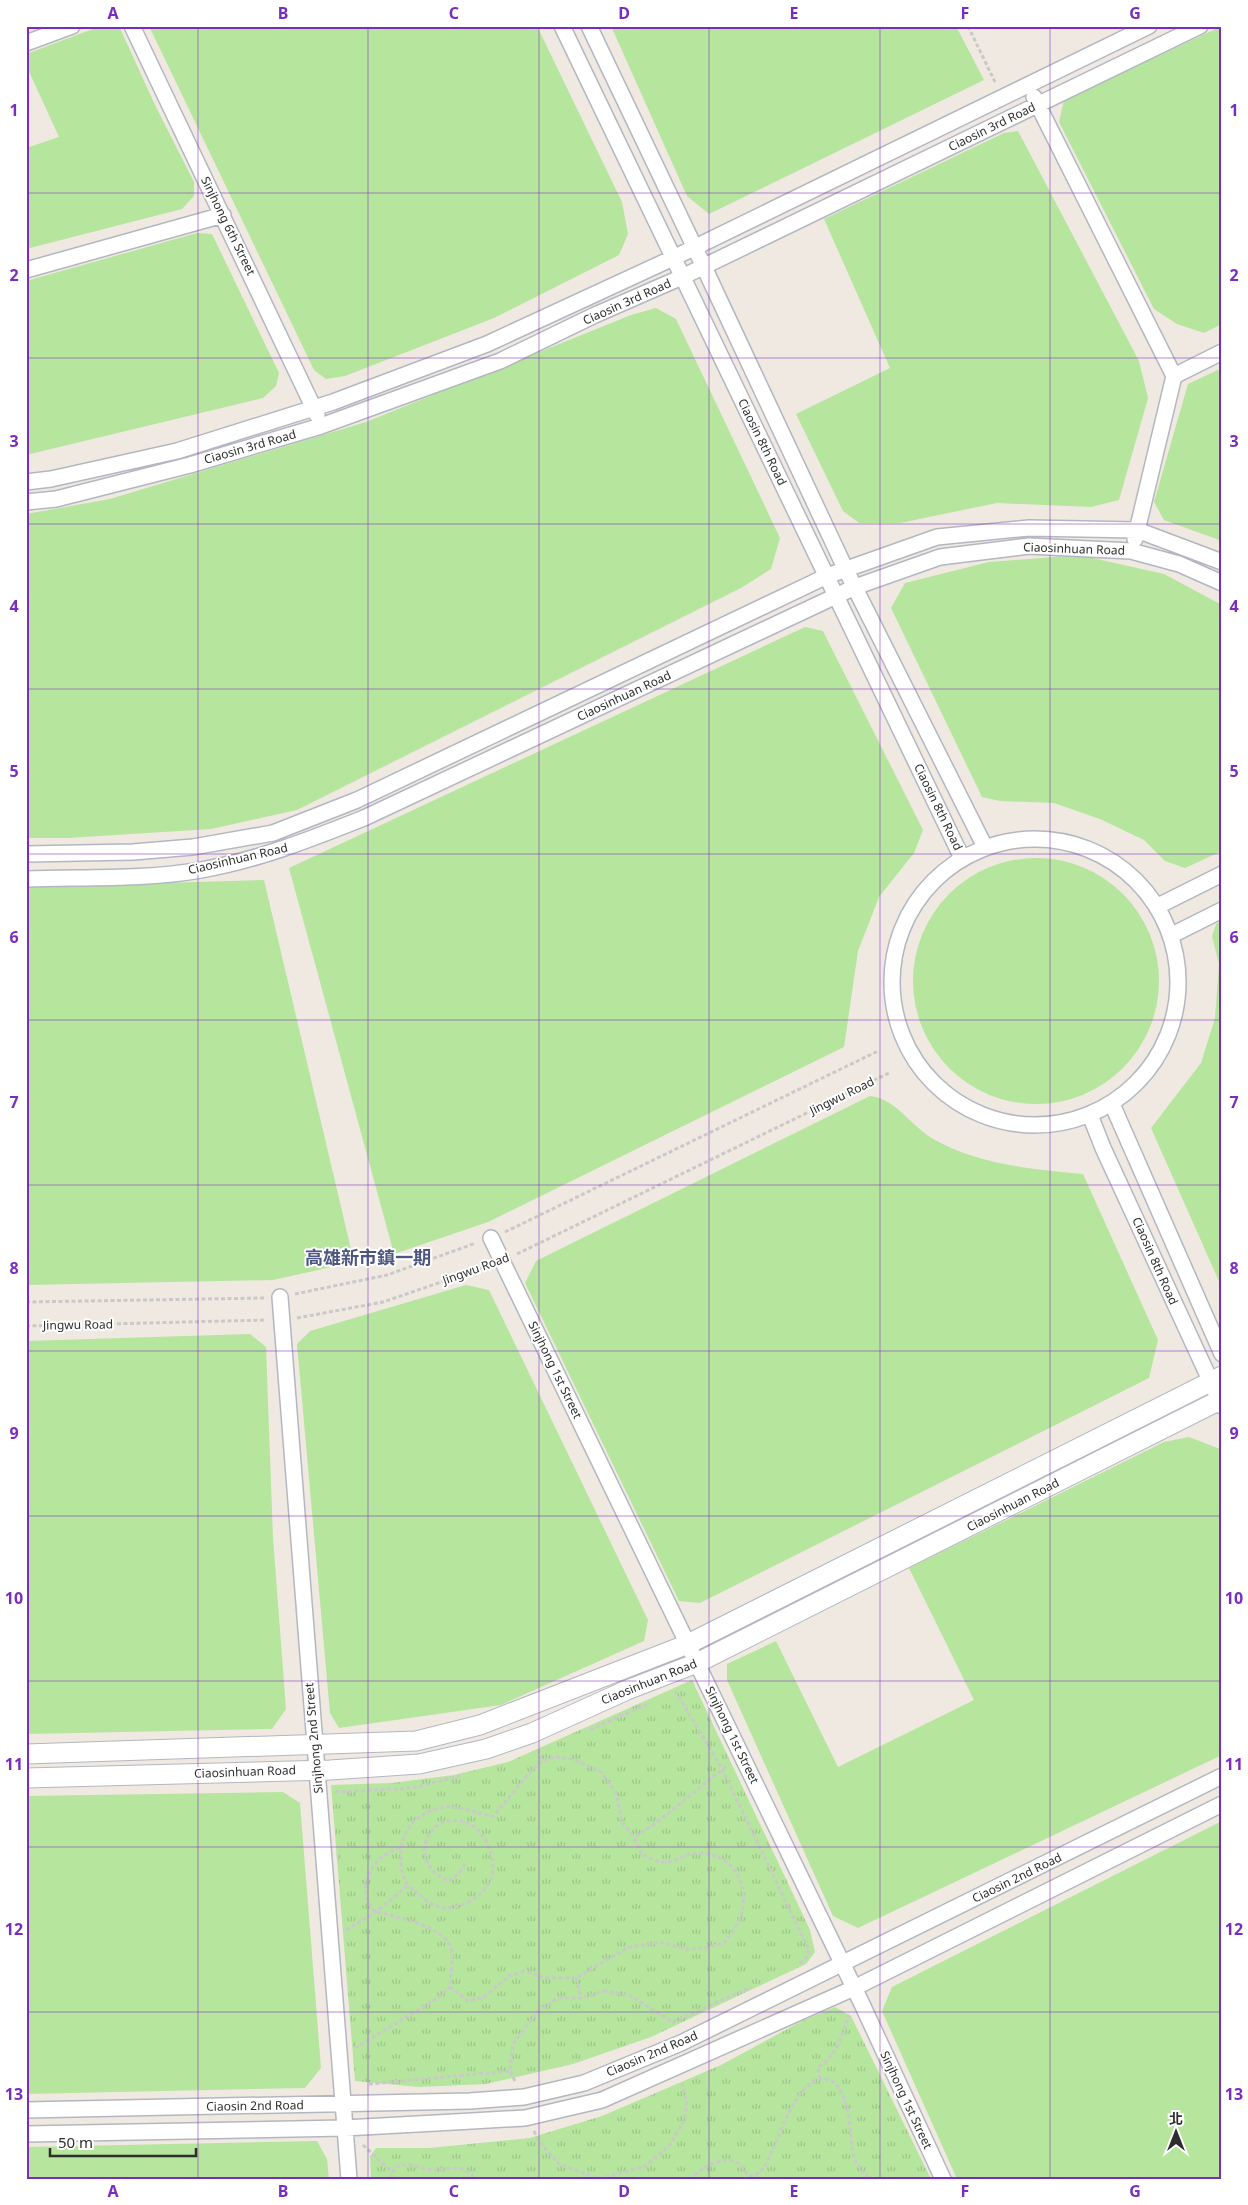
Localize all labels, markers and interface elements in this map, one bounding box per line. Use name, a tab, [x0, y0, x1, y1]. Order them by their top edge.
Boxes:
text: A	[107, 2, 119, 24]
text: B	[278, 2, 288, 24]
text: C	[449, 2, 459, 24]
text: D	[618, 2, 630, 24]
text: E	[790, 2, 799, 24]
text: F	[961, 2, 969, 24]
text: G	[1129, 2, 1141, 24]
street label: Ciaosin 3rd Road	[945, 98, 1038, 155]
text: 1	[9, 99, 19, 121]
text: 1	[1229, 99, 1239, 121]
street label: Sinjhong 6th Street	[197, 174, 260, 279]
text: 2	[9, 264, 19, 286]
text: 2	[1229, 264, 1239, 286]
street label: Ciaosin 3rd Road	[580, 274, 674, 329]
street label: Ciaosin 8th Road	[734, 396, 791, 488]
street label: Ciaosin 3rd Road	[202, 425, 298, 468]
text: 3	[9, 430, 19, 452]
text: 3	[1229, 430, 1239, 452]
street label: Ciaosinhuan Road	[1023, 538, 1125, 559]
text: 4	[9, 595, 19, 617]
text: 4	[1229, 595, 1239, 617]
street label: Ciaosinhuan Road	[574, 666, 674, 725]
text: 5	[9, 760, 19, 782]
text: 5	[1229, 760, 1239, 782]
street label: Ciaosin 8th Road	[910, 761, 967, 853]
street label: Ciaosinhuan Road	[186, 839, 289, 878]
text: 6	[9, 926, 19, 948]
text: 6	[1229, 926, 1239, 948]
street label: Jingwu Road	[806, 1073, 877, 1119]
text: 7	[9, 1091, 19, 1113]
text: 7	[1229, 1091, 1239, 1113]
street label: Ciaosin 8th Road	[1128, 1214, 1182, 1307]
district label: 高雄新市鎮一期	[305, 1245, 431, 1269]
street label: Jingwu Road	[439, 1249, 512, 1289]
text: 8	[9, 1257, 19, 1279]
text: 8	[1229, 1257, 1239, 1279]
street label: Jingwu Road	[42, 1315, 113, 1334]
street label: Sinjhong 1st Street	[524, 1318, 587, 1422]
text: 9	[9, 1422, 19, 1444]
text: 9	[1229, 1422, 1239, 1444]
street label: Ciaosinhuan Road	[964, 1474, 1062, 1535]
text: 10	[5, 1587, 23, 1609]
text: 10	[1225, 1587, 1243, 1609]
street label: Ciaosinhuan Road	[598, 1655, 699, 1708]
street label: Sinjhong 2nd Street	[300, 1681, 327, 1794]
street label: Sinjhong 1st Street	[701, 1683, 764, 1787]
text: 11	[5, 1753, 23, 1775]
text: 11	[1225, 1753, 1243, 1775]
street label: Ciaosinhuan Road	[194, 1761, 296, 1782]
street label: Ciaosin 2nd Road	[969, 1849, 1064, 1907]
text: 12	[5, 1918, 23, 1940]
text: 12	[1225, 1918, 1243, 1940]
street label: Ciaosin 2nd Road	[604, 2027, 700, 2080]
street label: Sinjhong 1st Street	[876, 2048, 937, 2152]
text: 13	[5, 2083, 23, 2105]
text: 13	[1225, 2083, 1243, 2105]
street label: Ciaosin 2nd Road	[206, 2096, 304, 2115]
north arrow	[1150, 2108, 1200, 2158]
text: 北	[1169, 2109, 1183, 2128]
scale bar	[50, 2125, 196, 2157]
text: 50 m	[58, 2132, 93, 2152]
text: A	[107, 2180, 119, 2202]
text: B	[278, 2180, 288, 2202]
text: C	[449, 2180, 459, 2202]
text: D	[618, 2180, 630, 2202]
text: E	[790, 2180, 799, 2202]
text: F	[961, 2180, 969, 2202]
text: G	[1129, 2180, 1141, 2202]

